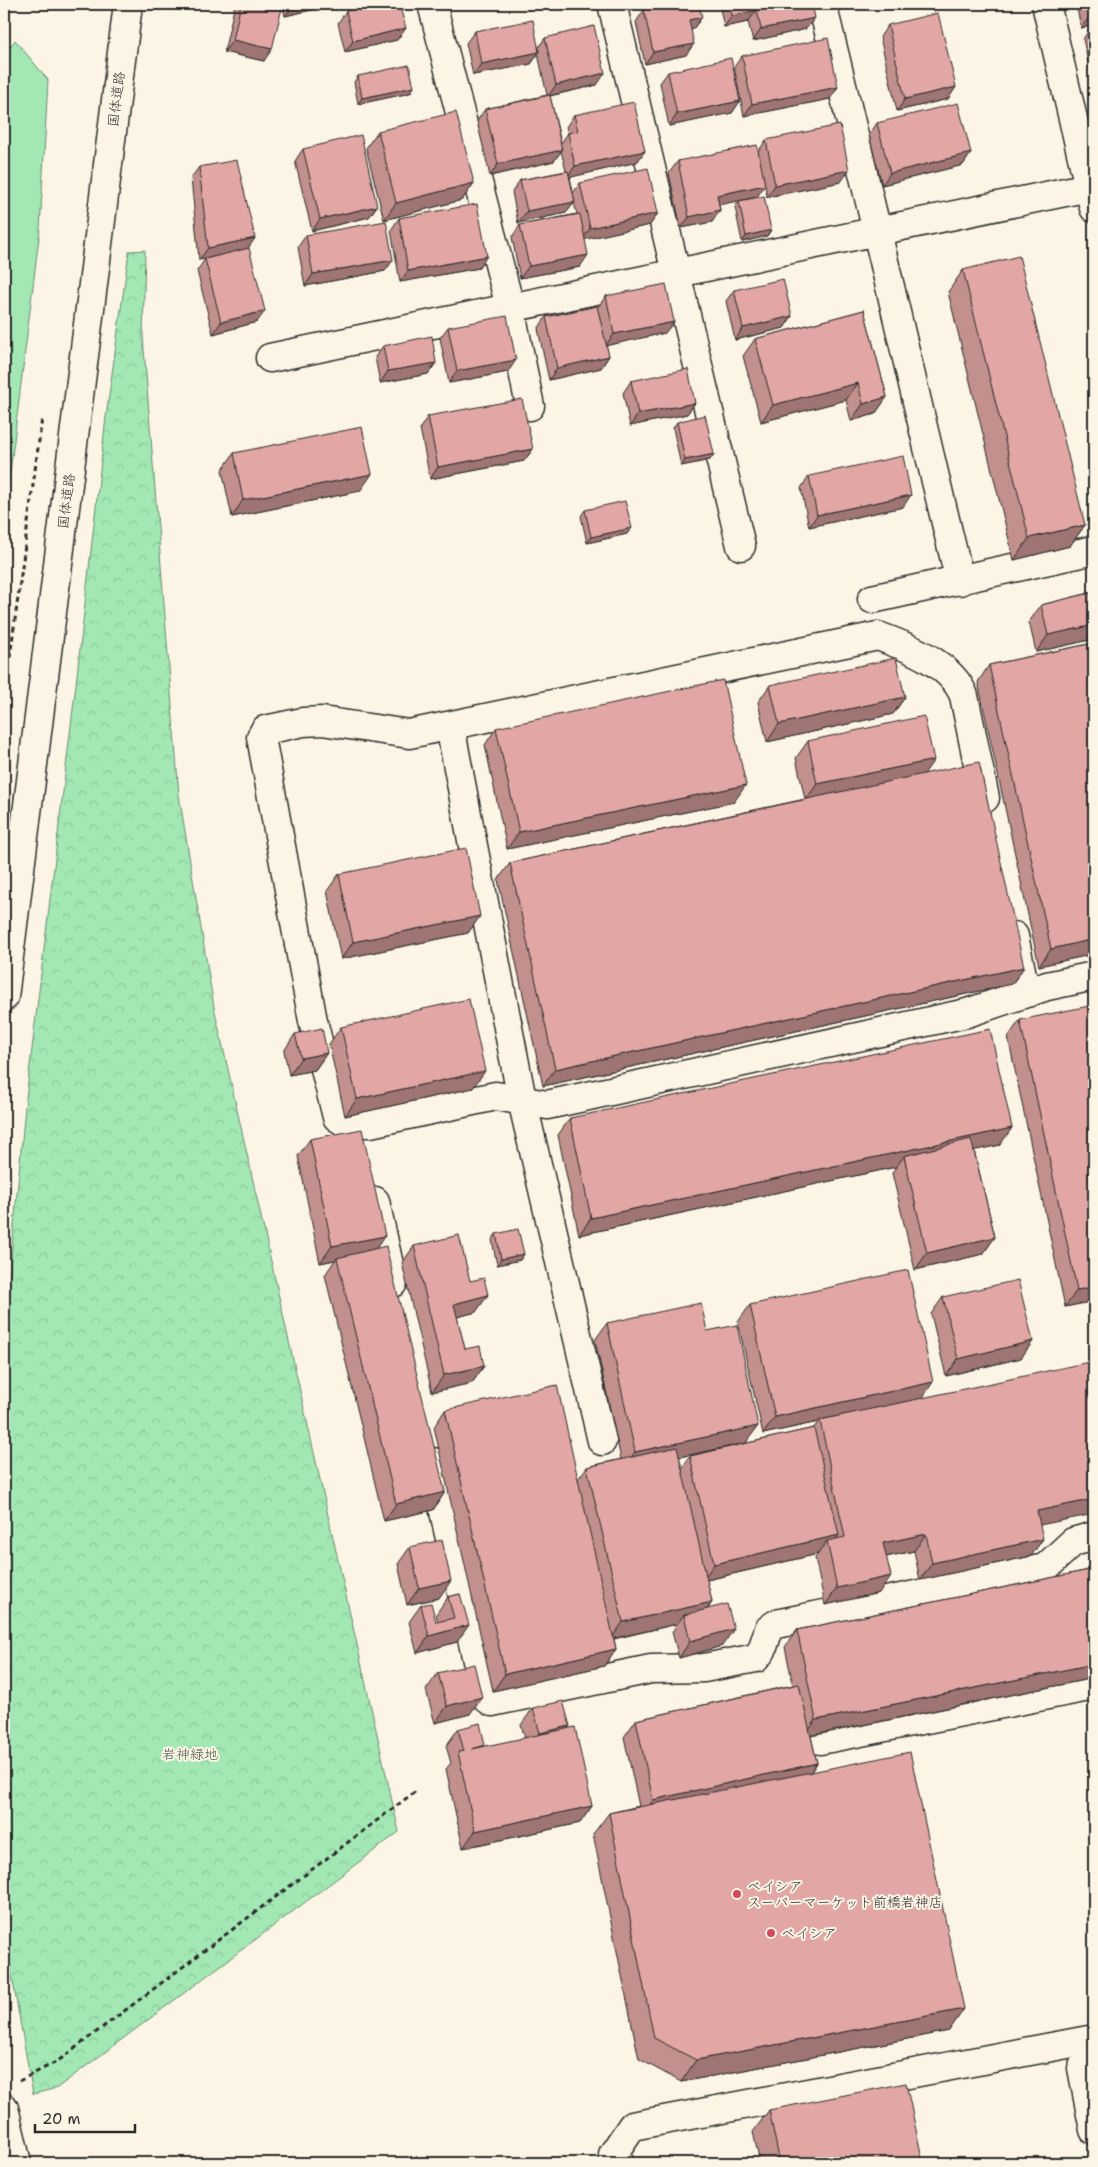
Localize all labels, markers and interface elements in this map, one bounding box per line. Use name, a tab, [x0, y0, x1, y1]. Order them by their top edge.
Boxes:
street label: 国体道路	[104, 70, 128, 128]
street label: 国体道路	[54, 472, 78, 530]
park label: 岩神緑地	[162, 1745, 218, 1763]
place label: ベイシア スーパーマーケット前橋岩神店	[747, 1877, 943, 1911]
marker: ベイシア スーパーマーケット前橋岩神店	[731, 1888, 743, 1900]
place label: ベイシア	[781, 1924, 837, 1942]
marker: ベイシア	[765, 1927, 777, 1939]
scale bar	[35, 2102, 135, 2134]
text: 20 m	[42, 2109, 81, 2129]

